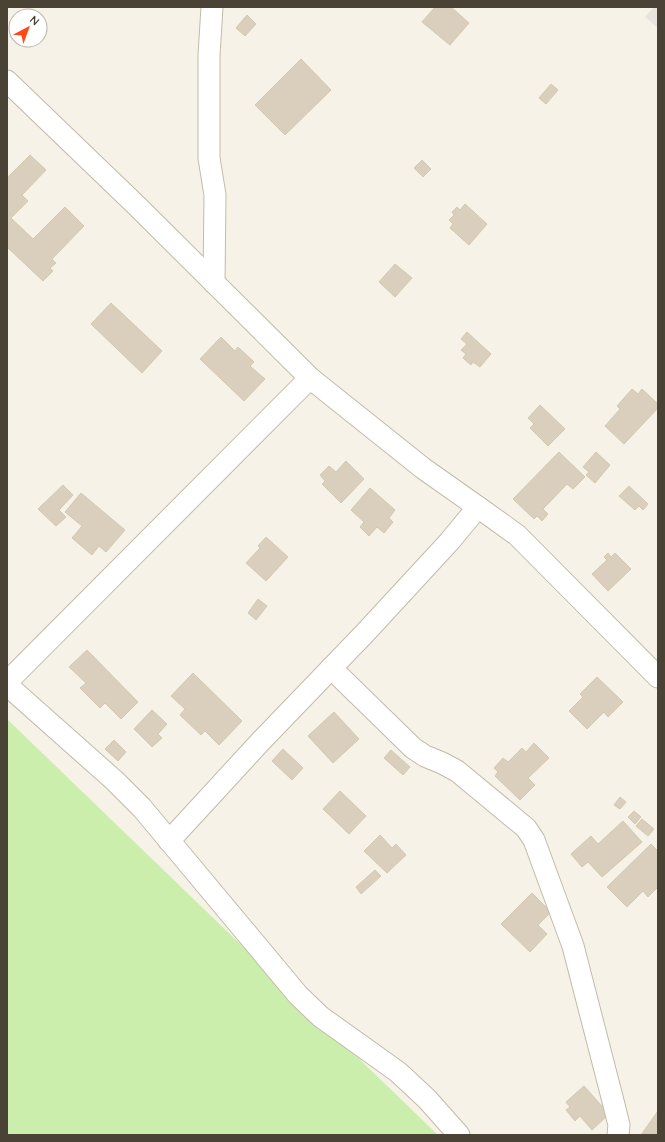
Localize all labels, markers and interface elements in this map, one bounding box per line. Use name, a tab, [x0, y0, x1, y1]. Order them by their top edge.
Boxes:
north arrow	[8, 8, 48, 48]
text: N	[27, 13, 42, 28]

